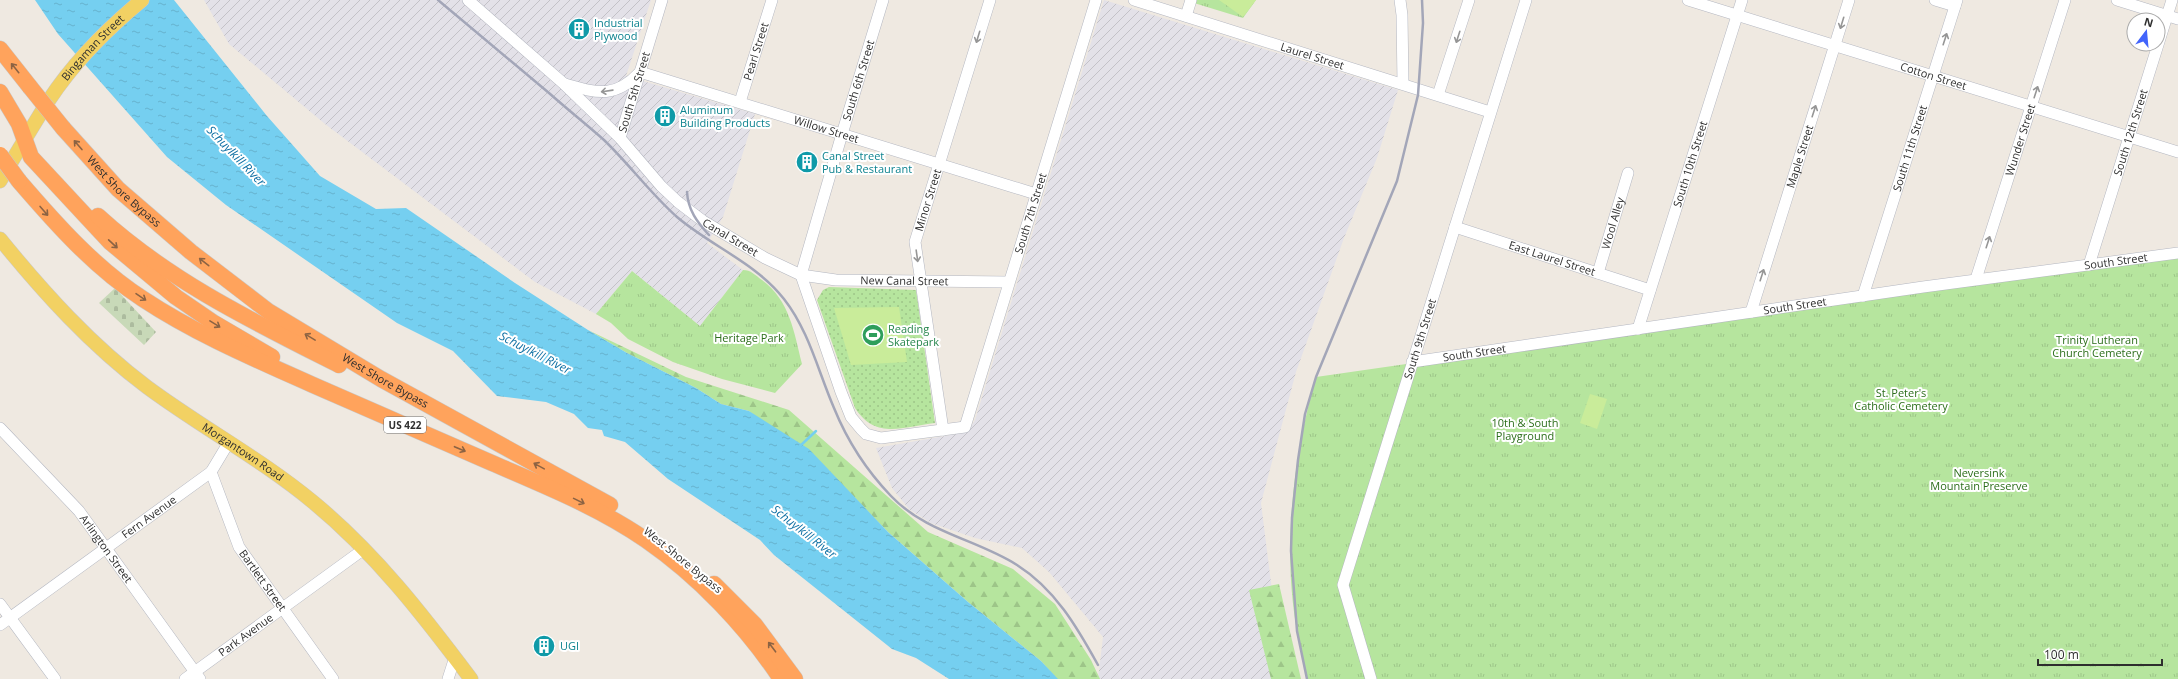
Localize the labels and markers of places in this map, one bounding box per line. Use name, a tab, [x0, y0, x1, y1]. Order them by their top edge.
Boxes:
place label: Industrial Plywood	[594, 15, 643, 43]
building icon: Industrial Plywood	[566, 16, 592, 42]
place label: Aluminum Building Products	[680, 102, 770, 130]
building icon: Aluminum Building Products	[652, 103, 678, 129]
place label: Canal Street Pub & Restaurant	[822, 148, 912, 176]
building icon: Canal Street Pub & Restaurant	[794, 149, 820, 175]
place label: Reading Skatepark	[888, 321, 939, 349]
sports icon: Reading Skatepark	[860, 322, 886, 348]
building icon: UGI	[531, 633, 557, 659]
place label: UGI	[560, 638, 579, 653]

